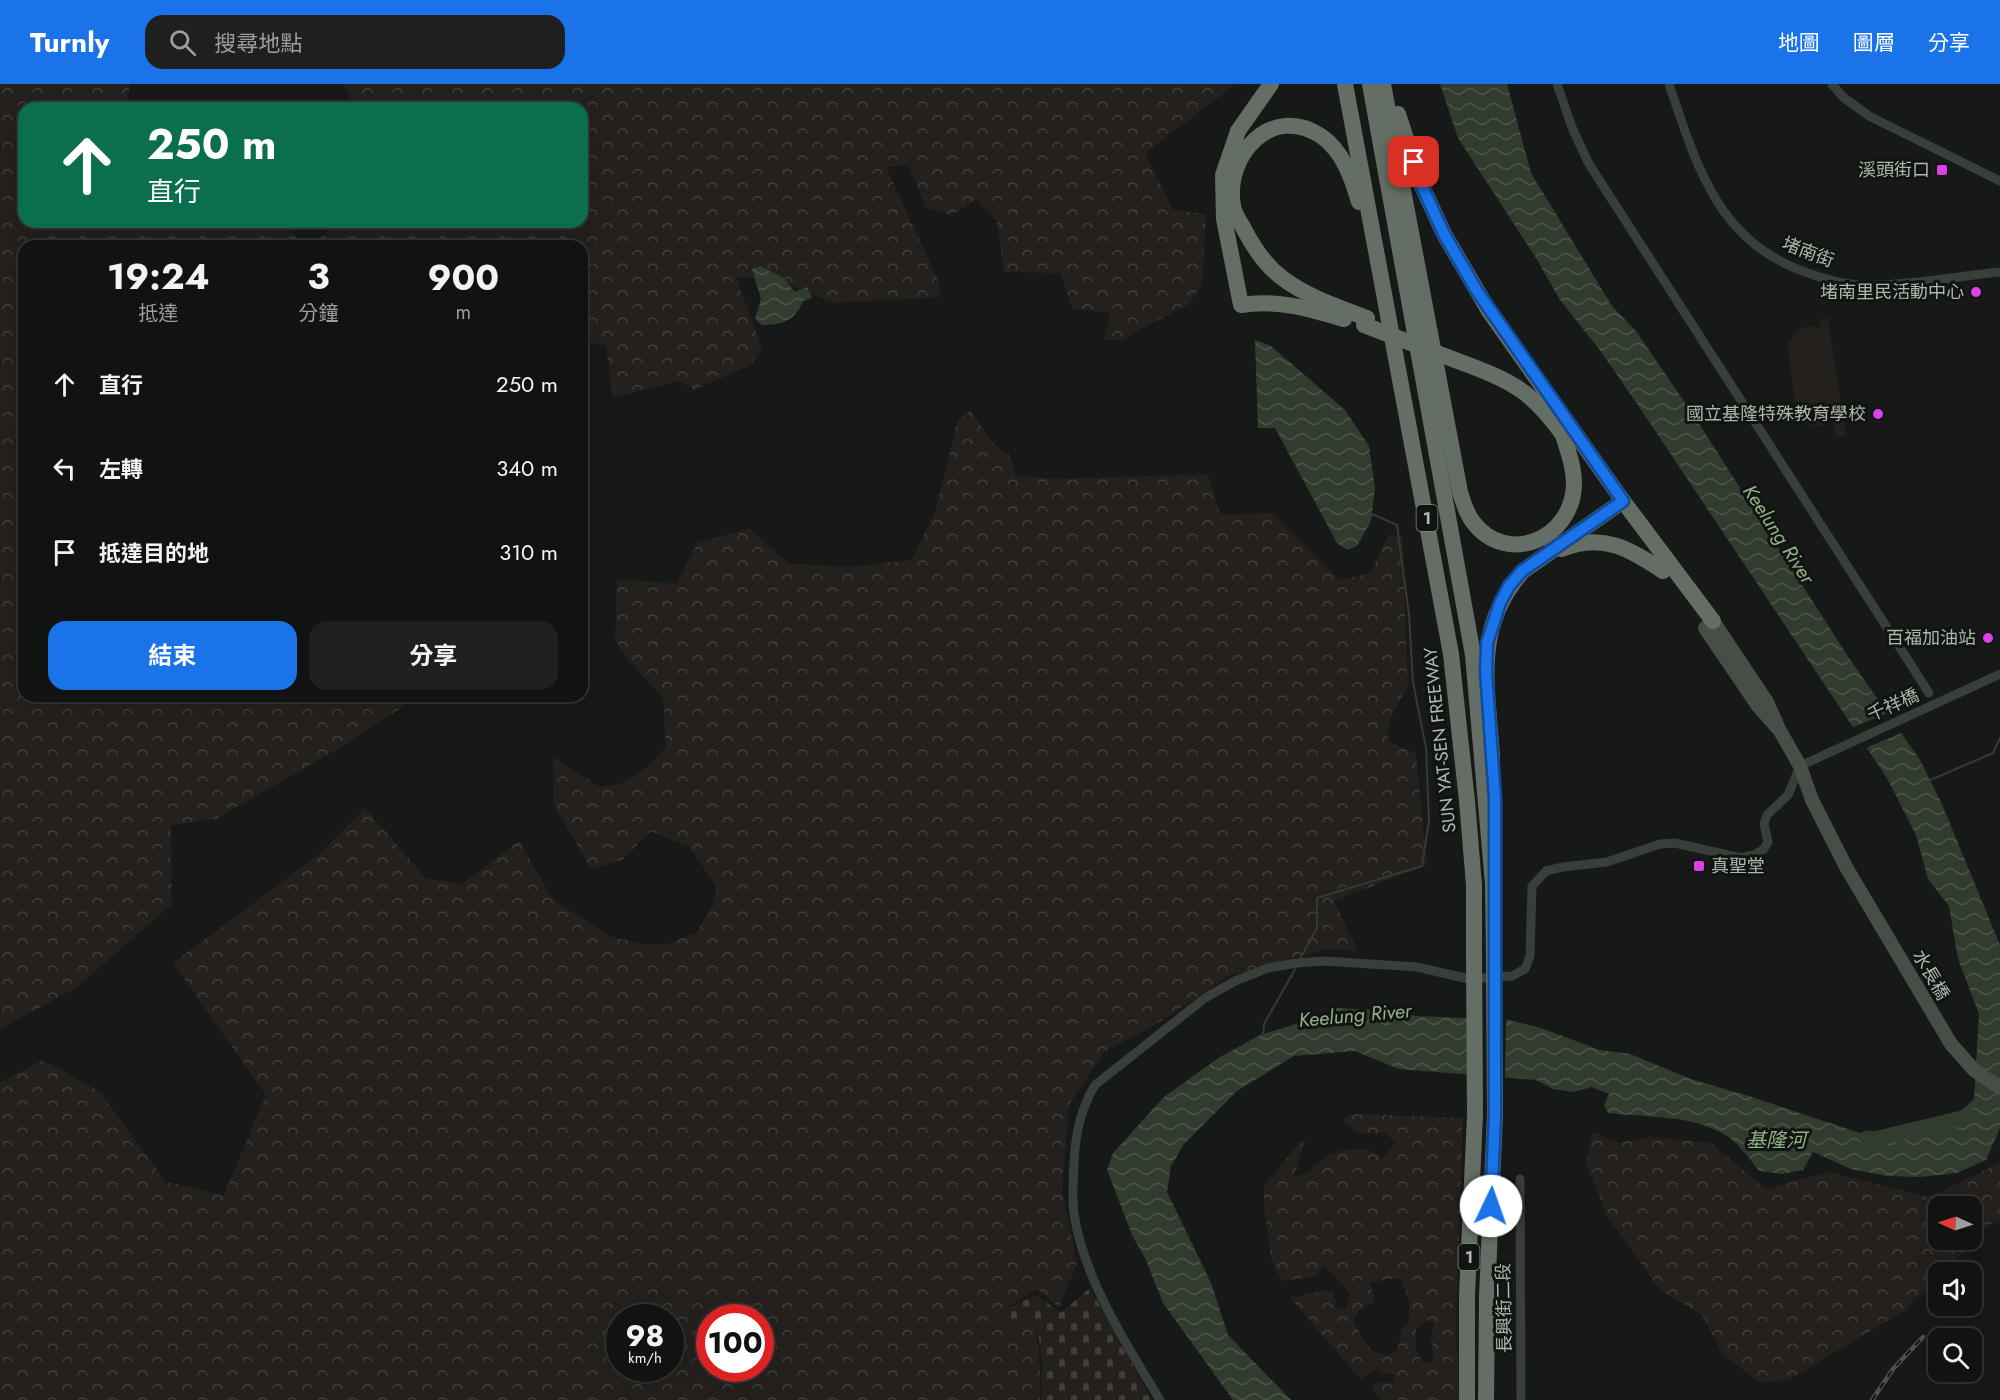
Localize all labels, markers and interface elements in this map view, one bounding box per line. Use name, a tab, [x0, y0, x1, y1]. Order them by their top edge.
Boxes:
search box	[145, 15, 565, 69]
text: Turnly	[30, 22, 109, 63]
icon: search	[166, 26, 199, 59]
text: 搜尋地點	[214, 27, 302, 59]
text: 地圖	[1778, 28, 1820, 58]
text: 圖層	[1853, 28, 1895, 58]
text: 分享	[1928, 28, 1970, 58]
text: 250 m	[147, 114, 277, 175]
icon: ahead	[48, 126, 126, 204]
pin	[1388, 136, 1439, 187]
icon: arrive	[1397, 145, 1430, 178]
place label: 溪頭街口	[1858, 157, 1930, 183]
marker: 溪頭街口	[1935, 163, 1949, 177]
text: 直行	[147, 172, 201, 211]
street label: 堵南街	[1778, 230, 1838, 274]
text: 19:24	[107, 250, 210, 302]
text: 3	[307, 250, 330, 302]
text: 900	[427, 251, 499, 303]
place label: 堵南里民活動中心	[1820, 279, 1964, 305]
marker: 堵南里民活動中心	[1969, 285, 1983, 299]
text: m	[455, 298, 471, 327]
text: 抵達	[138, 299, 178, 328]
text: 分鐘	[299, 299, 339, 328]
icon: ahead	[48, 368, 81, 401]
text: 250 m	[496, 368, 558, 400]
text: 直行	[99, 369, 143, 401]
place label: 國立基隆特殊教育學校	[1686, 401, 1866, 427]
marker: 國立基隆特殊教育學校	[1871, 407, 1885, 421]
icon: left	[48, 452, 81, 485]
text: 340 m	[496, 452, 558, 484]
text: 左轉	[99, 453, 143, 485]
water label: Keelung River	[1736, 479, 1822, 591]
road number: 1	[1416, 505, 1438, 531]
icon: arrive	[48, 536, 81, 569]
text: 310 m	[499, 536, 558, 568]
text: 抵達目的地	[99, 537, 209, 569]
button: 結束	[48, 621, 297, 690]
button: 分享	[309, 621, 558, 690]
place label: 百福加油站	[1886, 625, 1976, 651]
marker: 百福加油站	[1981, 631, 1995, 645]
street label: SUN YAT-SEN FREEWAY	[1417, 645, 1463, 834]
street label: 千祥橋	[1863, 682, 1923, 728]
place label: 真聖堂	[1711, 853, 1765, 879]
marker: 真聖堂	[1692, 859, 1706, 873]
street label: 水長橋	[1906, 945, 1956, 1005]
water label: Keelung River	[1297, 996, 1414, 1035]
water label: 基隆河	[1746, 1126, 1810, 1155]
position arrow	[1459, 1174, 1523, 1238]
north arrow	[1928, 1196, 1982, 1250]
map controls	[1928, 1196, 1982, 1382]
road number: 1	[1458, 1244, 1480, 1270]
button: sound	[1928, 1262, 1982, 1316]
street label: 長興街二段	[1490, 1263, 1518, 1353]
speed limit sign: 100	[696, 1304, 774, 1382]
text: 98	[626, 1314, 664, 1357]
button: search	[1928, 1328, 1982, 1382]
text: km/h	[628, 1347, 662, 1369]

